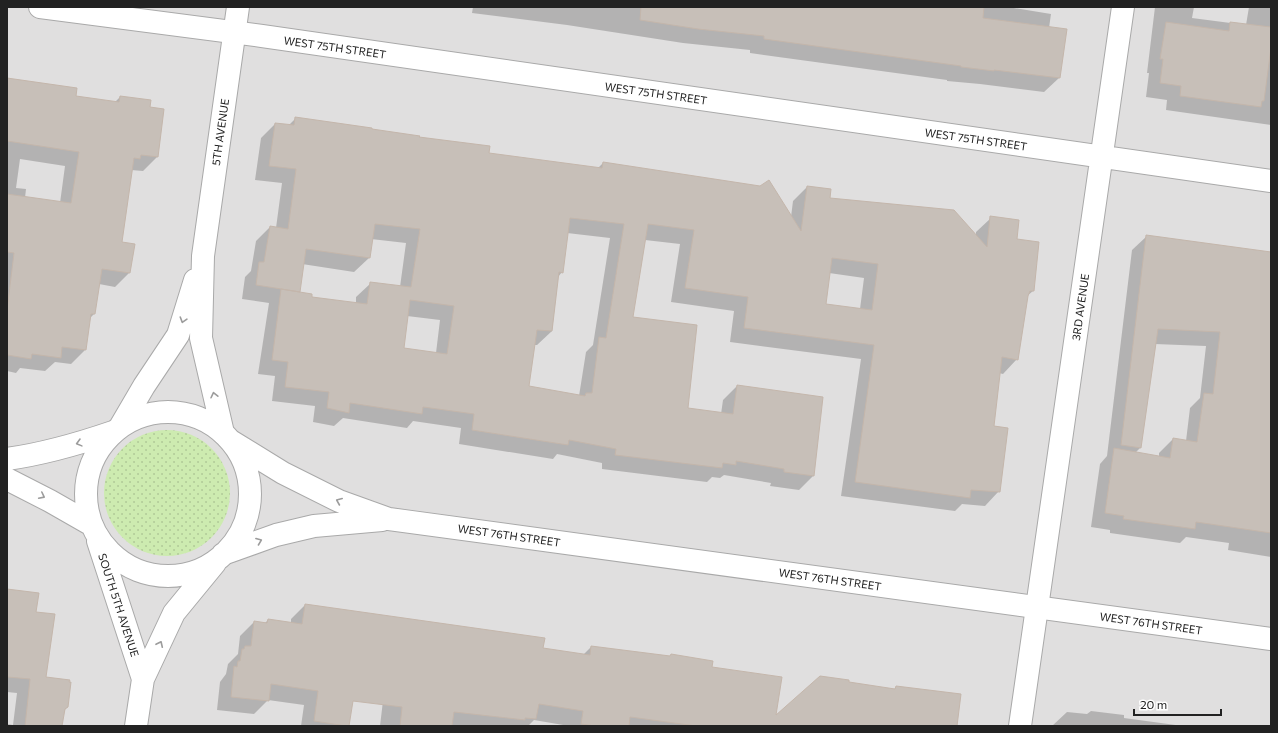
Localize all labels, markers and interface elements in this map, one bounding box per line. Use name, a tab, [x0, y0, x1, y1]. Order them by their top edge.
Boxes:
street label: WEST 75TH STREET	[283, 33, 387, 61]
street label: WEST 75TH STREET	[604, 79, 708, 107]
street label: 5TH AVENUE	[209, 98, 231, 166]
street label: WEST 75TH STREET	[924, 125, 1028, 153]
street label: 3RD AVENUE	[1069, 273, 1091, 341]
one-way arrow	[179, 316, 188, 323]
one-way arrow	[210, 392, 219, 399]
one-way arrow	[76, 439, 82, 447]
one-way arrow	[38, 492, 45, 499]
one-way arrow	[336, 498, 344, 506]
street label: WEST 76TH STREET	[457, 521, 561, 549]
one-way arrow	[256, 537, 263, 545]
street label: SOUTH 5TH AVENUE	[96, 552, 142, 658]
street label: WEST 76TH STREET	[778, 565, 882, 593]
street label: WEST 76TH STREET	[1099, 609, 1203, 637]
one-way arrow	[155, 641, 163, 648]
scale bar	[1134, 691, 1221, 717]
text: 20 m	[1140, 697, 1167, 711]

